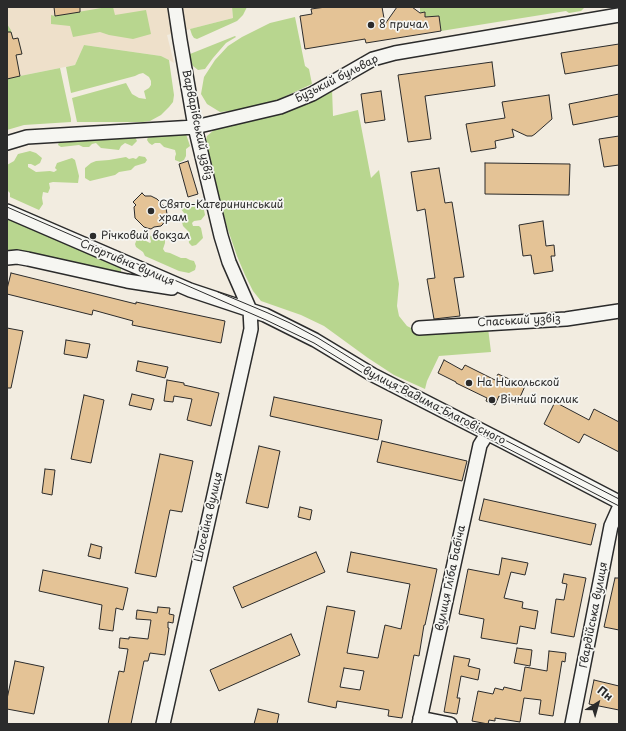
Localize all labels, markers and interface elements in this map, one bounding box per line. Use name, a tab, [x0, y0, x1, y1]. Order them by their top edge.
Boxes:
place label: 8 причал	[379, 18, 428, 32]
marker: 8 причал	[366, 20, 376, 30]
street label: Бузький бульвар	[293, 52, 381, 106]
street label: Варварівський узвіз	[179, 69, 215, 181]
place label: Свято-Катерининський храм	[159, 198, 283, 224]
marker: Свято-Катерининський храм	[146, 206, 156, 216]
place label: Річковий вокзал	[101, 229, 190, 243]
marker: Річковий вокзал	[88, 231, 98, 241]
street label: Спортивна вулиця	[78, 237, 176, 289]
street label: Спаський узвіз	[477, 312, 561, 330]
street label: вулиця Вадима Благовісного	[360, 364, 508, 448]
place label: На Никольской	[477, 376, 559, 390]
marker: На Никольской	[464, 378, 474, 388]
place label: Вічний поклик	[500, 393, 578, 407]
marker: Вічний поклик	[487, 395, 497, 405]
street label: Шосейна вулиця	[192, 471, 226, 563]
street label: вулиця Гліба Бабіча	[433, 524, 469, 632]
street label: Гвардійська вулиця	[577, 561, 611, 669]
text: Пн	[594, 681, 617, 705]
north arrow	[578, 683, 618, 723]

